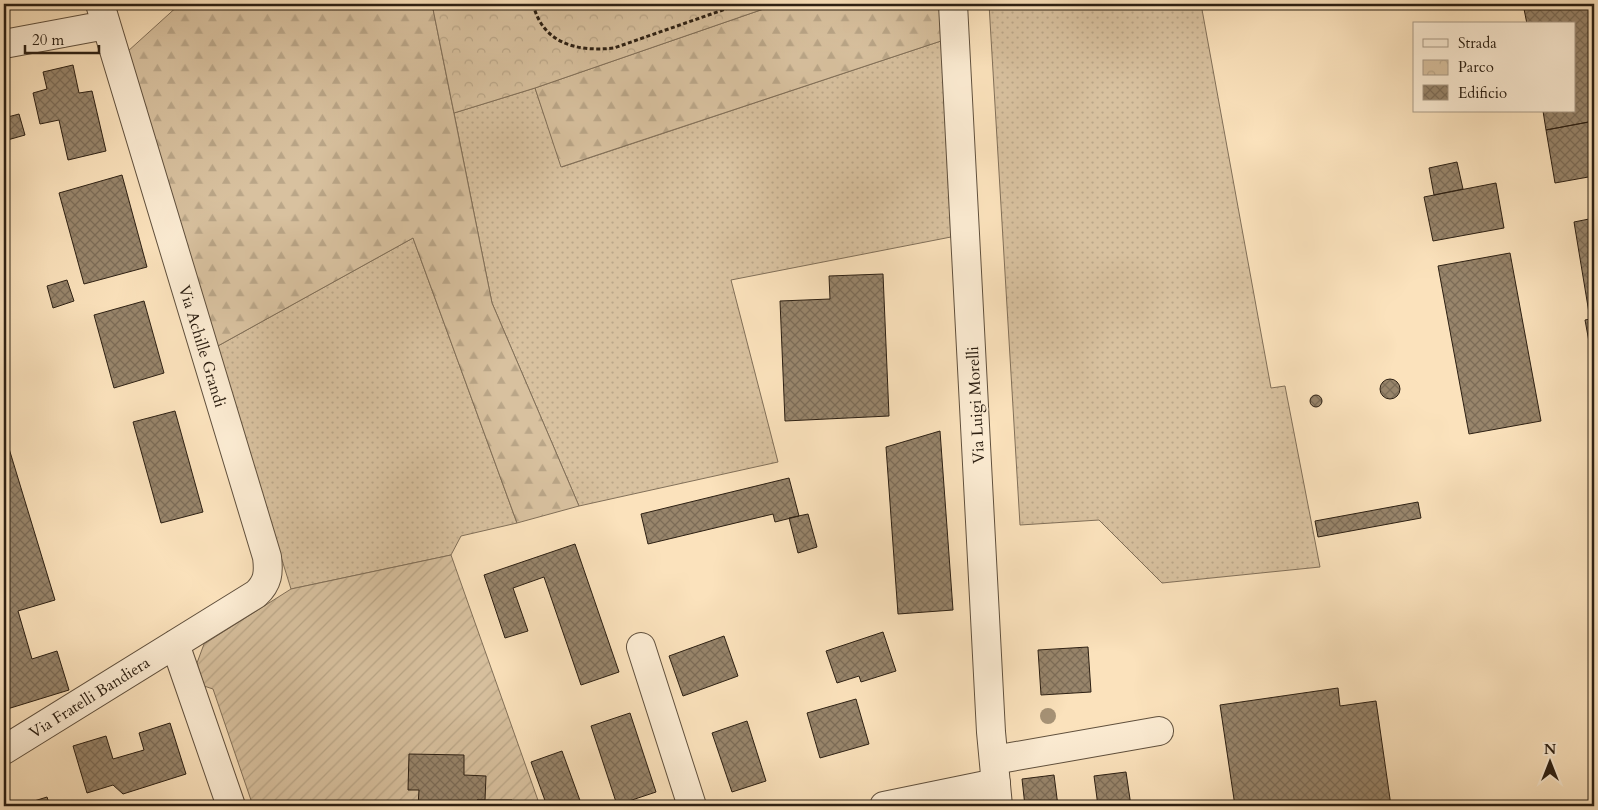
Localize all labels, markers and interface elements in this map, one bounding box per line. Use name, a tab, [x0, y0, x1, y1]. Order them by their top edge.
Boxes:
scale bar	[25, 22, 99, 54]
legend	[1413, 22, 1576, 112]
text: 20 m	[32, 30, 64, 50]
text: Strada	[1458, 33, 1497, 53]
text: Parco	[1458, 57, 1494, 77]
text: Edificio	[1458, 83, 1507, 103]
street label: Via Achille Grandi	[173, 283, 231, 411]
street label: Via Luigi Morelli	[962, 345, 990, 464]
street label: Via Fratelli Bandiera	[25, 652, 154, 744]
north arrow	[1526, 738, 1576, 788]
text: N	[1544, 740, 1556, 759]

